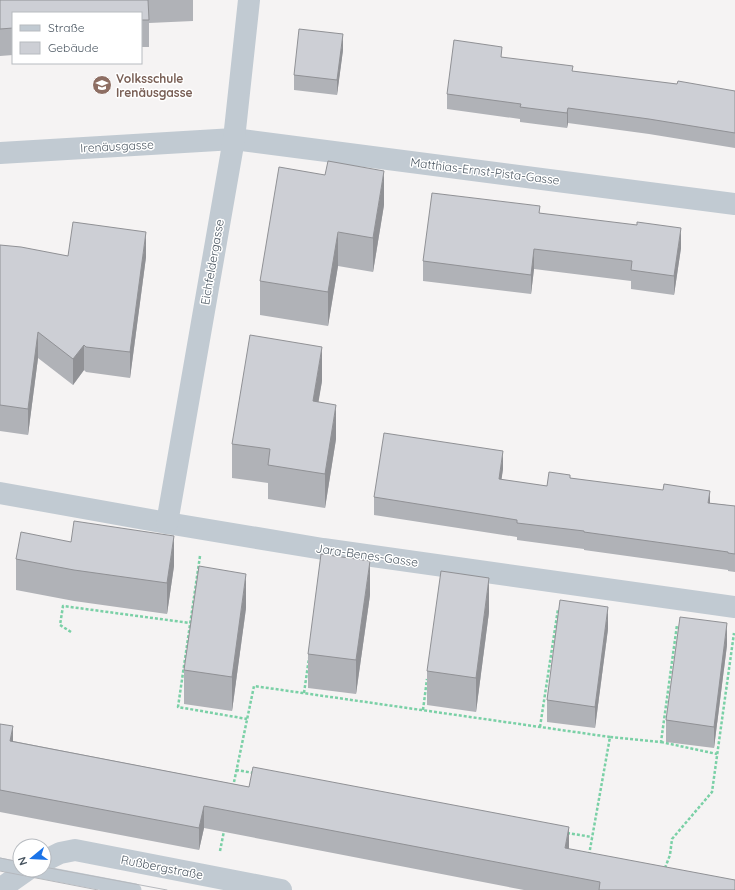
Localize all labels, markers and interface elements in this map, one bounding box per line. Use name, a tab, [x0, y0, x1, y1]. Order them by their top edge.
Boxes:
legend	[12, 12, 142, 64]
text: Straße	[48, 20, 85, 35]
text: Gebäude	[48, 40, 99, 55]
place label: Volksschule Irenäusgasse	[116, 71, 193, 100]
school or university icon: Volksschule Irenäusgasse	[91, 74, 113, 96]
street label: Irenäusgasse	[80, 137, 154, 155]
street label: Matthias-Ernst-Pista-Gasse	[410, 154, 561, 188]
street label: Eichfeldergasse	[197, 218, 227, 306]
street label: Jara-Benes-Gasse	[315, 540, 419, 570]
north arrow	[12, 838, 52, 878]
street label: Rußbergstraße	[120, 852, 205, 882]
text: N	[15, 855, 30, 867]

